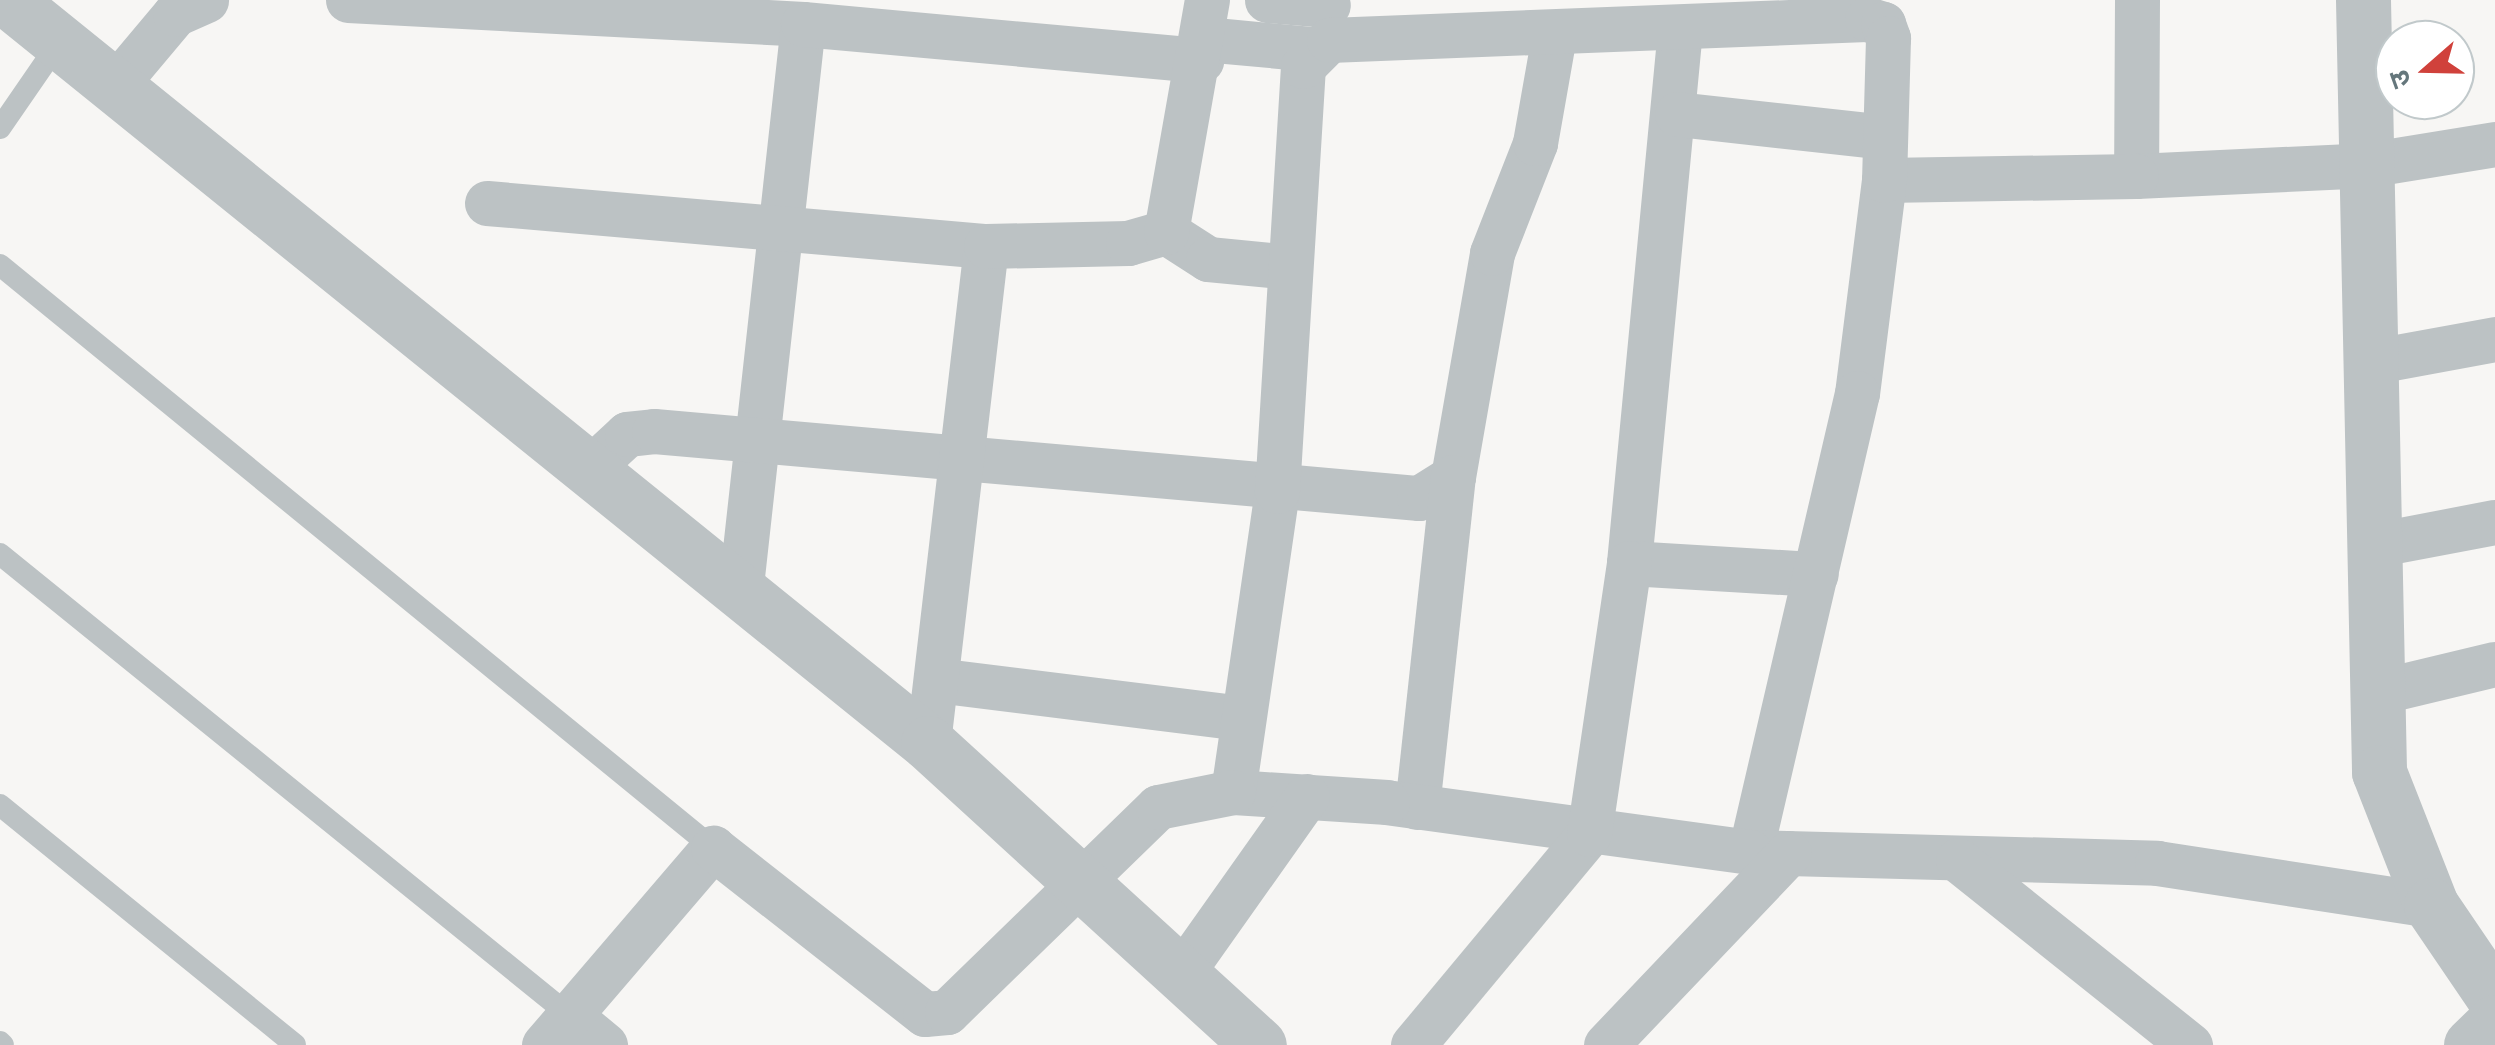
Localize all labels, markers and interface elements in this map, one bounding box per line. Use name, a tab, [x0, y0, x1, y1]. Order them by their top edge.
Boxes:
north arrow	[2375, 20, 2475, 120]
text: उ	[2378, 65, 2419, 94]

